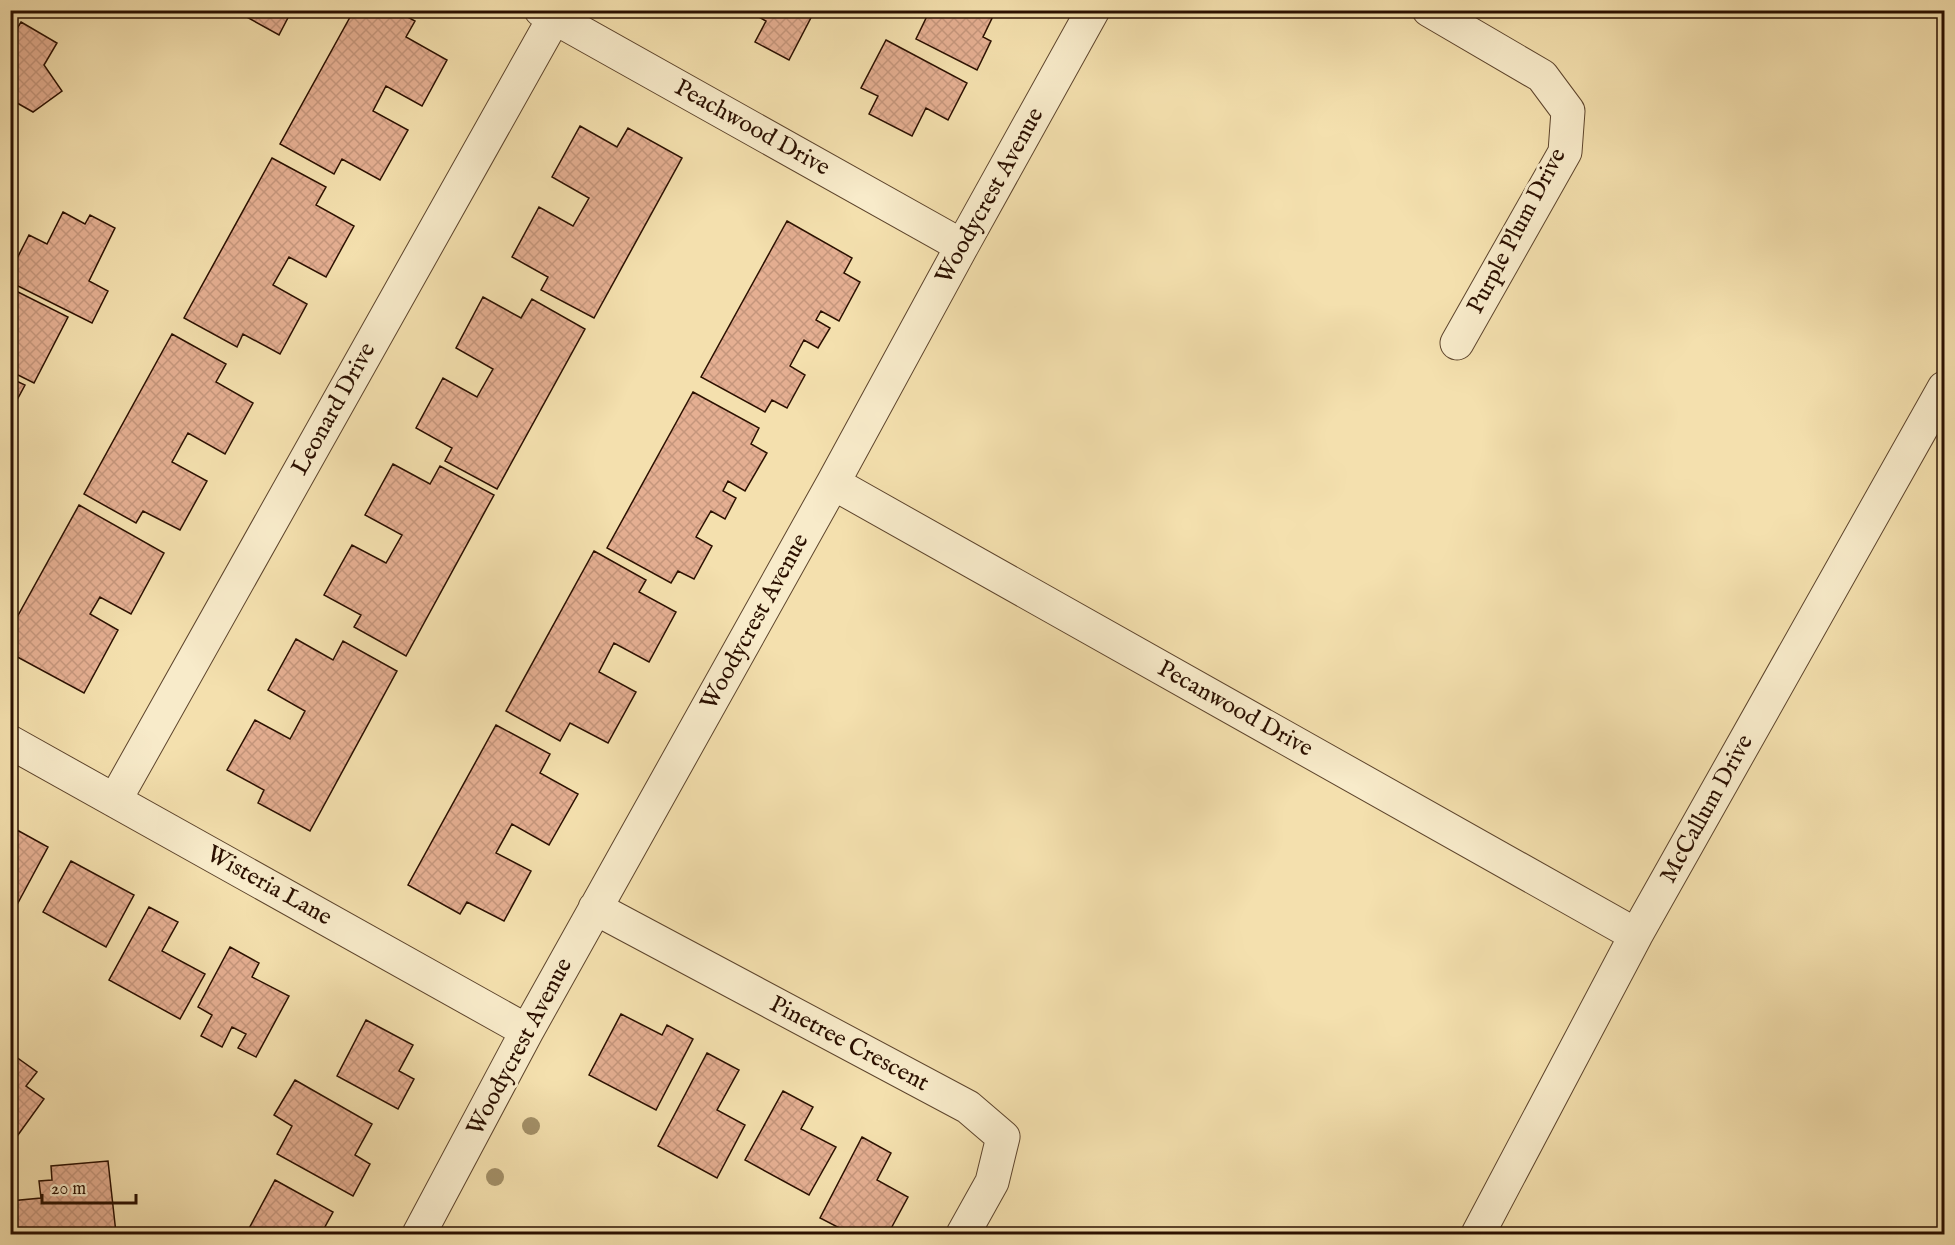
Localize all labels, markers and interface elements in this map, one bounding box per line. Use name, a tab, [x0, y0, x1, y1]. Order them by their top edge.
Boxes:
street label: Peachwood Drive	[669, 72, 835, 184]
street label: Woodycrest Avenue	[929, 102, 1051, 290]
street label: Purple Plum Drive	[1460, 143, 1574, 319]
street label: Leonard Drive	[285, 337, 383, 481]
street label: Woodycrest Avenue	[694, 528, 816, 716]
street label: Pecanwood Drive	[1152, 653, 1318, 765]
street label: McCallum Drive	[1653, 729, 1761, 889]
street label: Wisteria Lane	[201, 839, 337, 933]
street label: Woodycrest Avenue	[460, 953, 580, 1141]
street label: Pinetree Crescent	[764, 989, 934, 1099]
scale bar	[42, 1167, 136, 1205]
text: 20 m	[51, 1178, 86, 1201]

